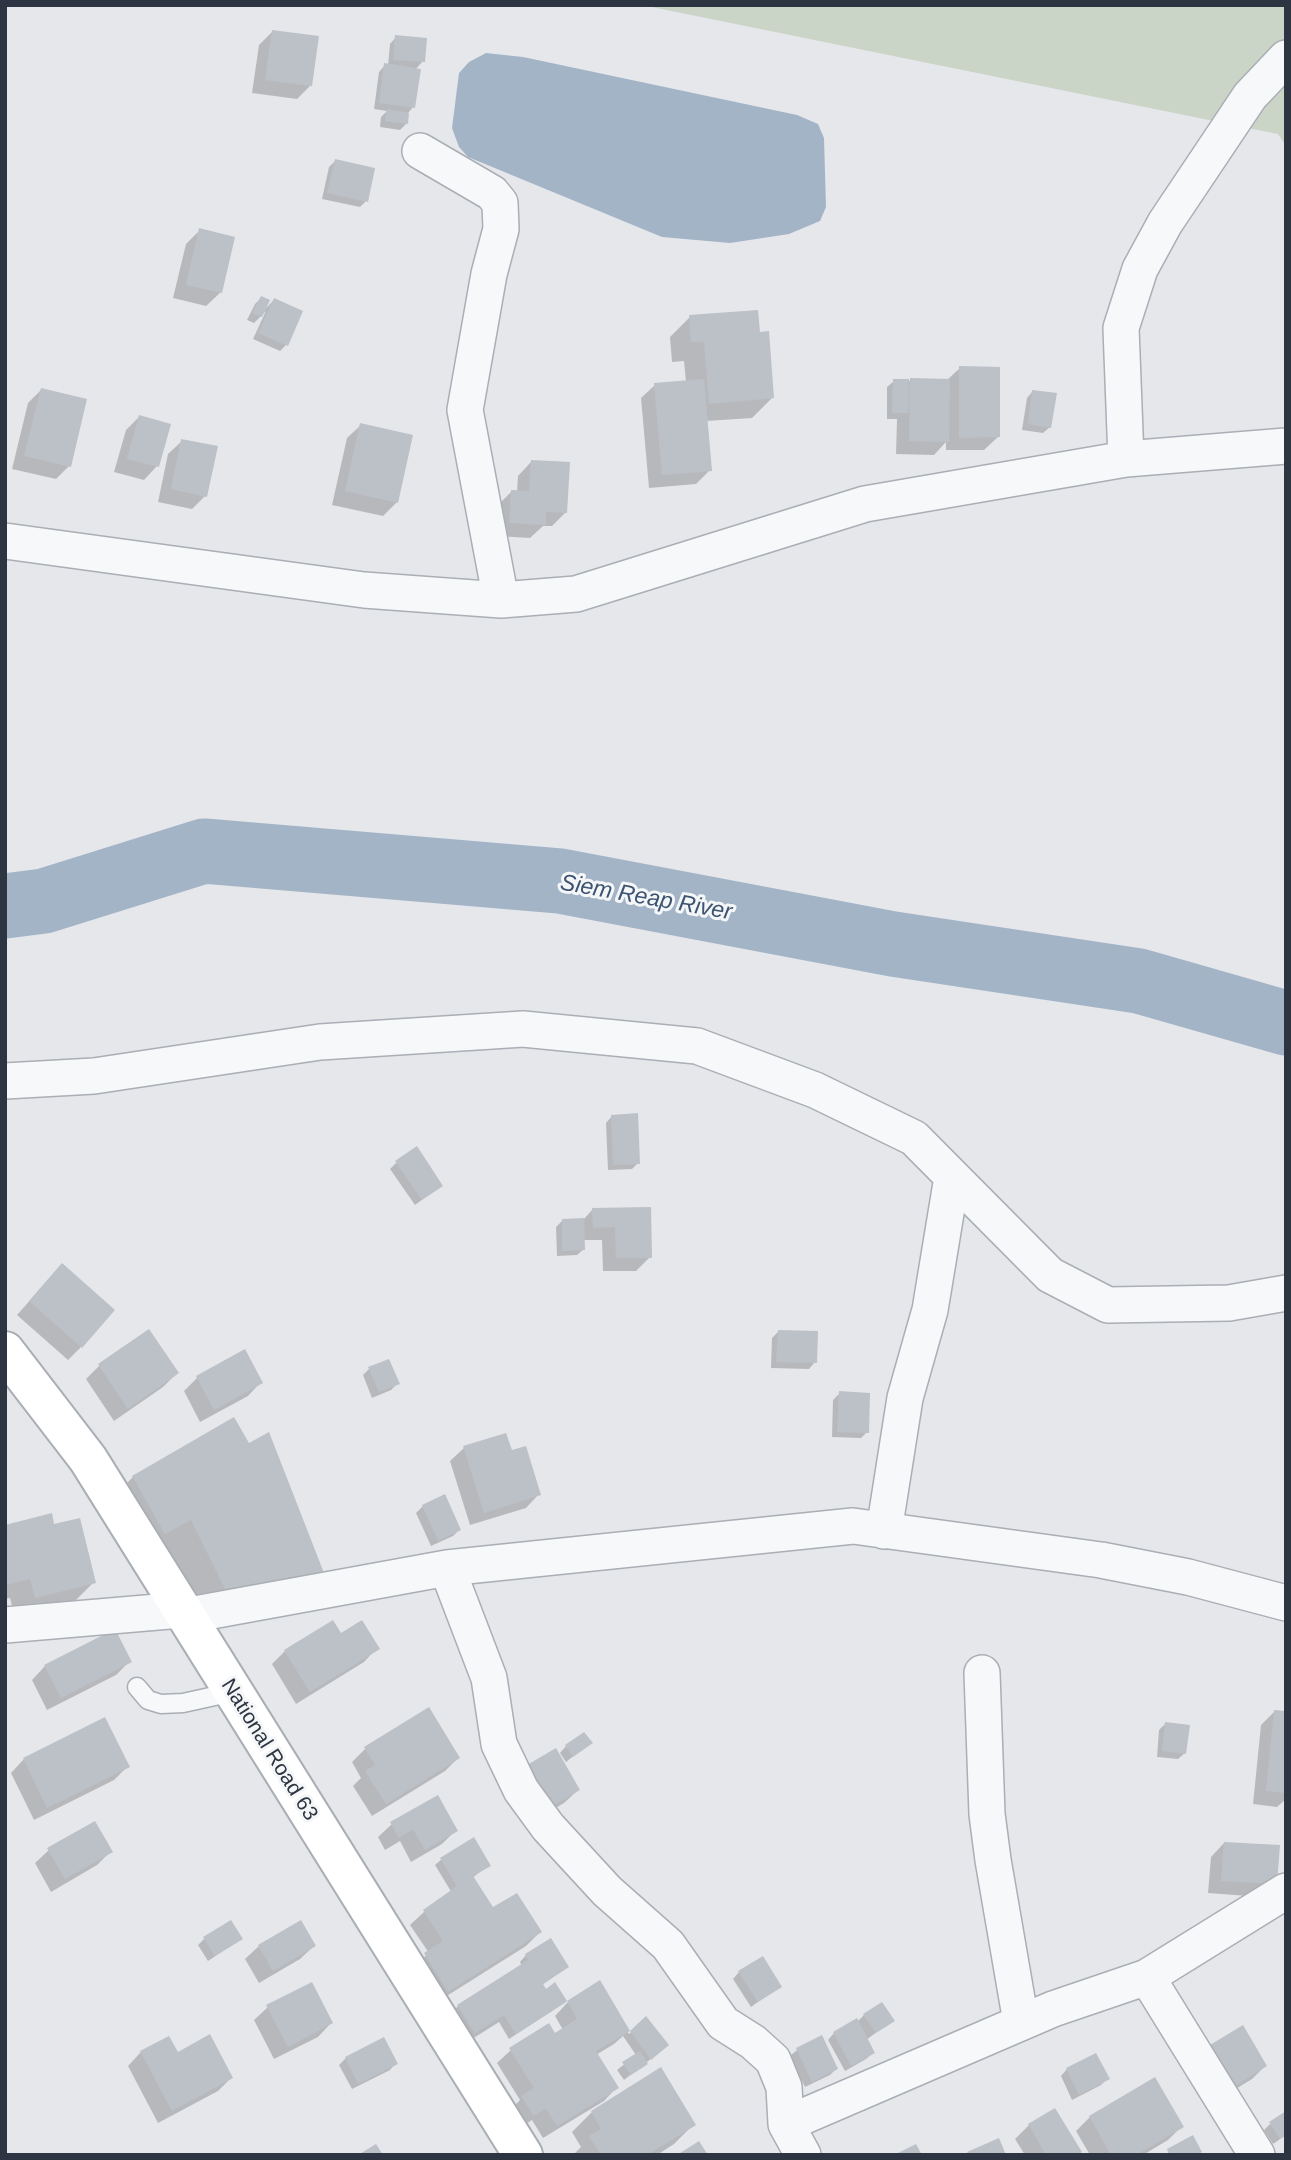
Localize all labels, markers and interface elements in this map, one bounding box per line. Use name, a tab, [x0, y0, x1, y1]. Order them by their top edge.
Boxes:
water label: Siem Reap River	[558, 869, 734, 927]
street label: National Road 63	[215, 1675, 323, 1825]

